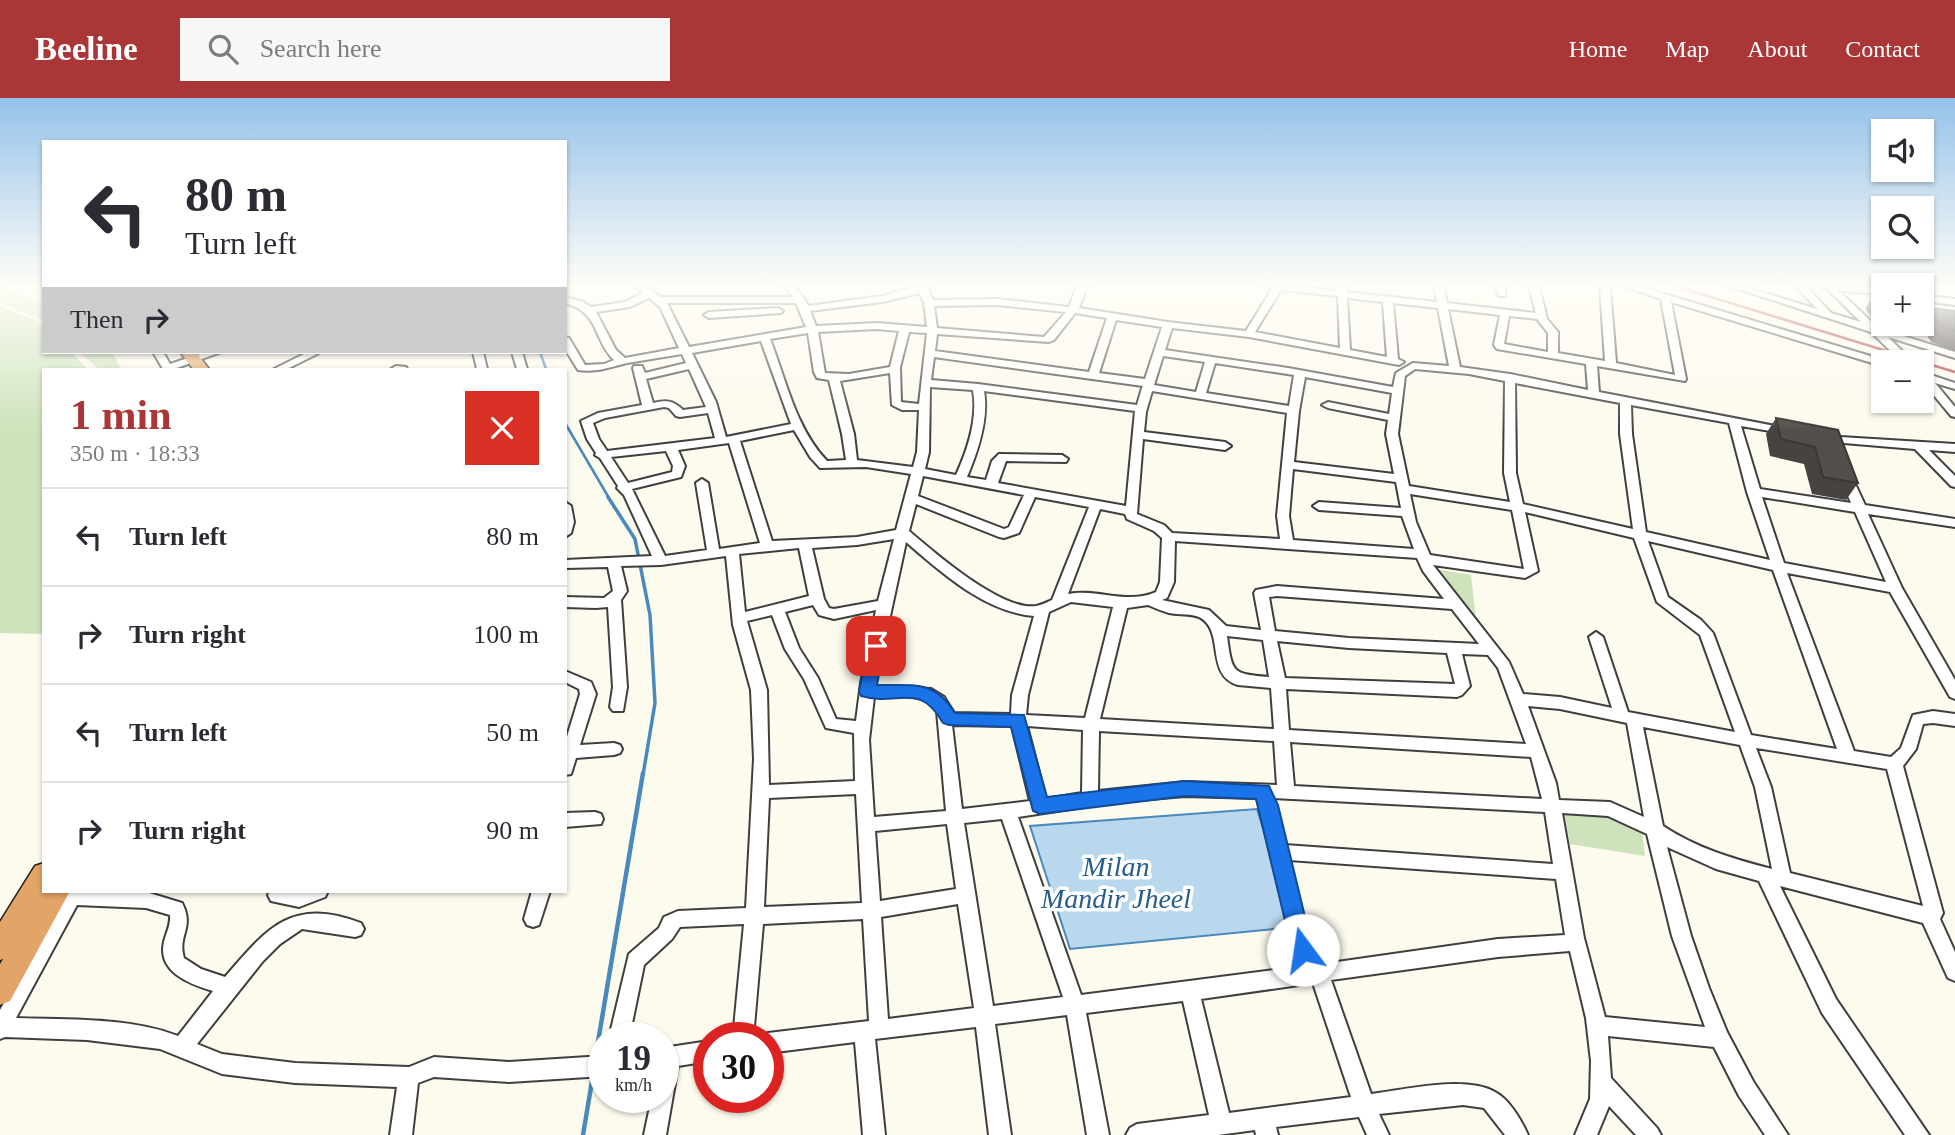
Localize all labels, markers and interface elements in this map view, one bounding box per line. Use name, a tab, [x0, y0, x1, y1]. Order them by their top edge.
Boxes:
search box	[180, 18, 670, 81]
icon: search	[204, 30, 242, 68]
text: Beeline	[35, 31, 138, 67]
text: Search here	[260, 34, 382, 63]
text: Home	[1569, 36, 1627, 62]
text: Map	[1665, 36, 1709, 62]
text: About	[1747, 36, 1807, 62]
text: Contact	[1845, 36, 1920, 62]
map controls	[1871, 119, 1934, 413]
button: sound	[1871, 119, 1934, 182]
text: 80 m	[185, 167, 287, 222]
icon: left	[70, 168, 161, 259]
button: search	[1871, 196, 1934, 259]
text: Turn left	[185, 225, 297, 261]
button: +	[1871, 273, 1934, 336]
icon: right	[137, 301, 175, 339]
text: Then	[70, 305, 123, 334]
button: −	[1871, 350, 1934, 413]
button: close	[465, 391, 539, 465]
text: 1 min	[70, 392, 172, 438]
text: 350 m · 18:33	[70, 441, 200, 466]
icon: left	[70, 518, 108, 556]
text: Turn left	[129, 522, 227, 551]
text: 80 m	[486, 522, 539, 551]
icon: right	[70, 616, 108, 654]
pin	[846, 616, 906, 676]
text: Turn right	[129, 620, 246, 649]
text: 100 m	[473, 620, 539, 649]
icon: arrive	[857, 627, 895, 665]
icon: left	[70, 714, 108, 752]
text: Turn left	[129, 718, 227, 747]
text: 50 m	[486, 718, 539, 747]
icon: right	[70, 812, 108, 850]
text: Turn right	[129, 816, 246, 845]
text: 90 m	[486, 816, 539, 845]
water label: Milan Mandir Jheel	[1040, 851, 1191, 914]
position arrow	[1266, 913, 1340, 987]
speed limit sign: 30	[693, 1022, 784, 1113]
text: 19	[616, 1039, 651, 1078]
text: km/h	[615, 1075, 652, 1095]

